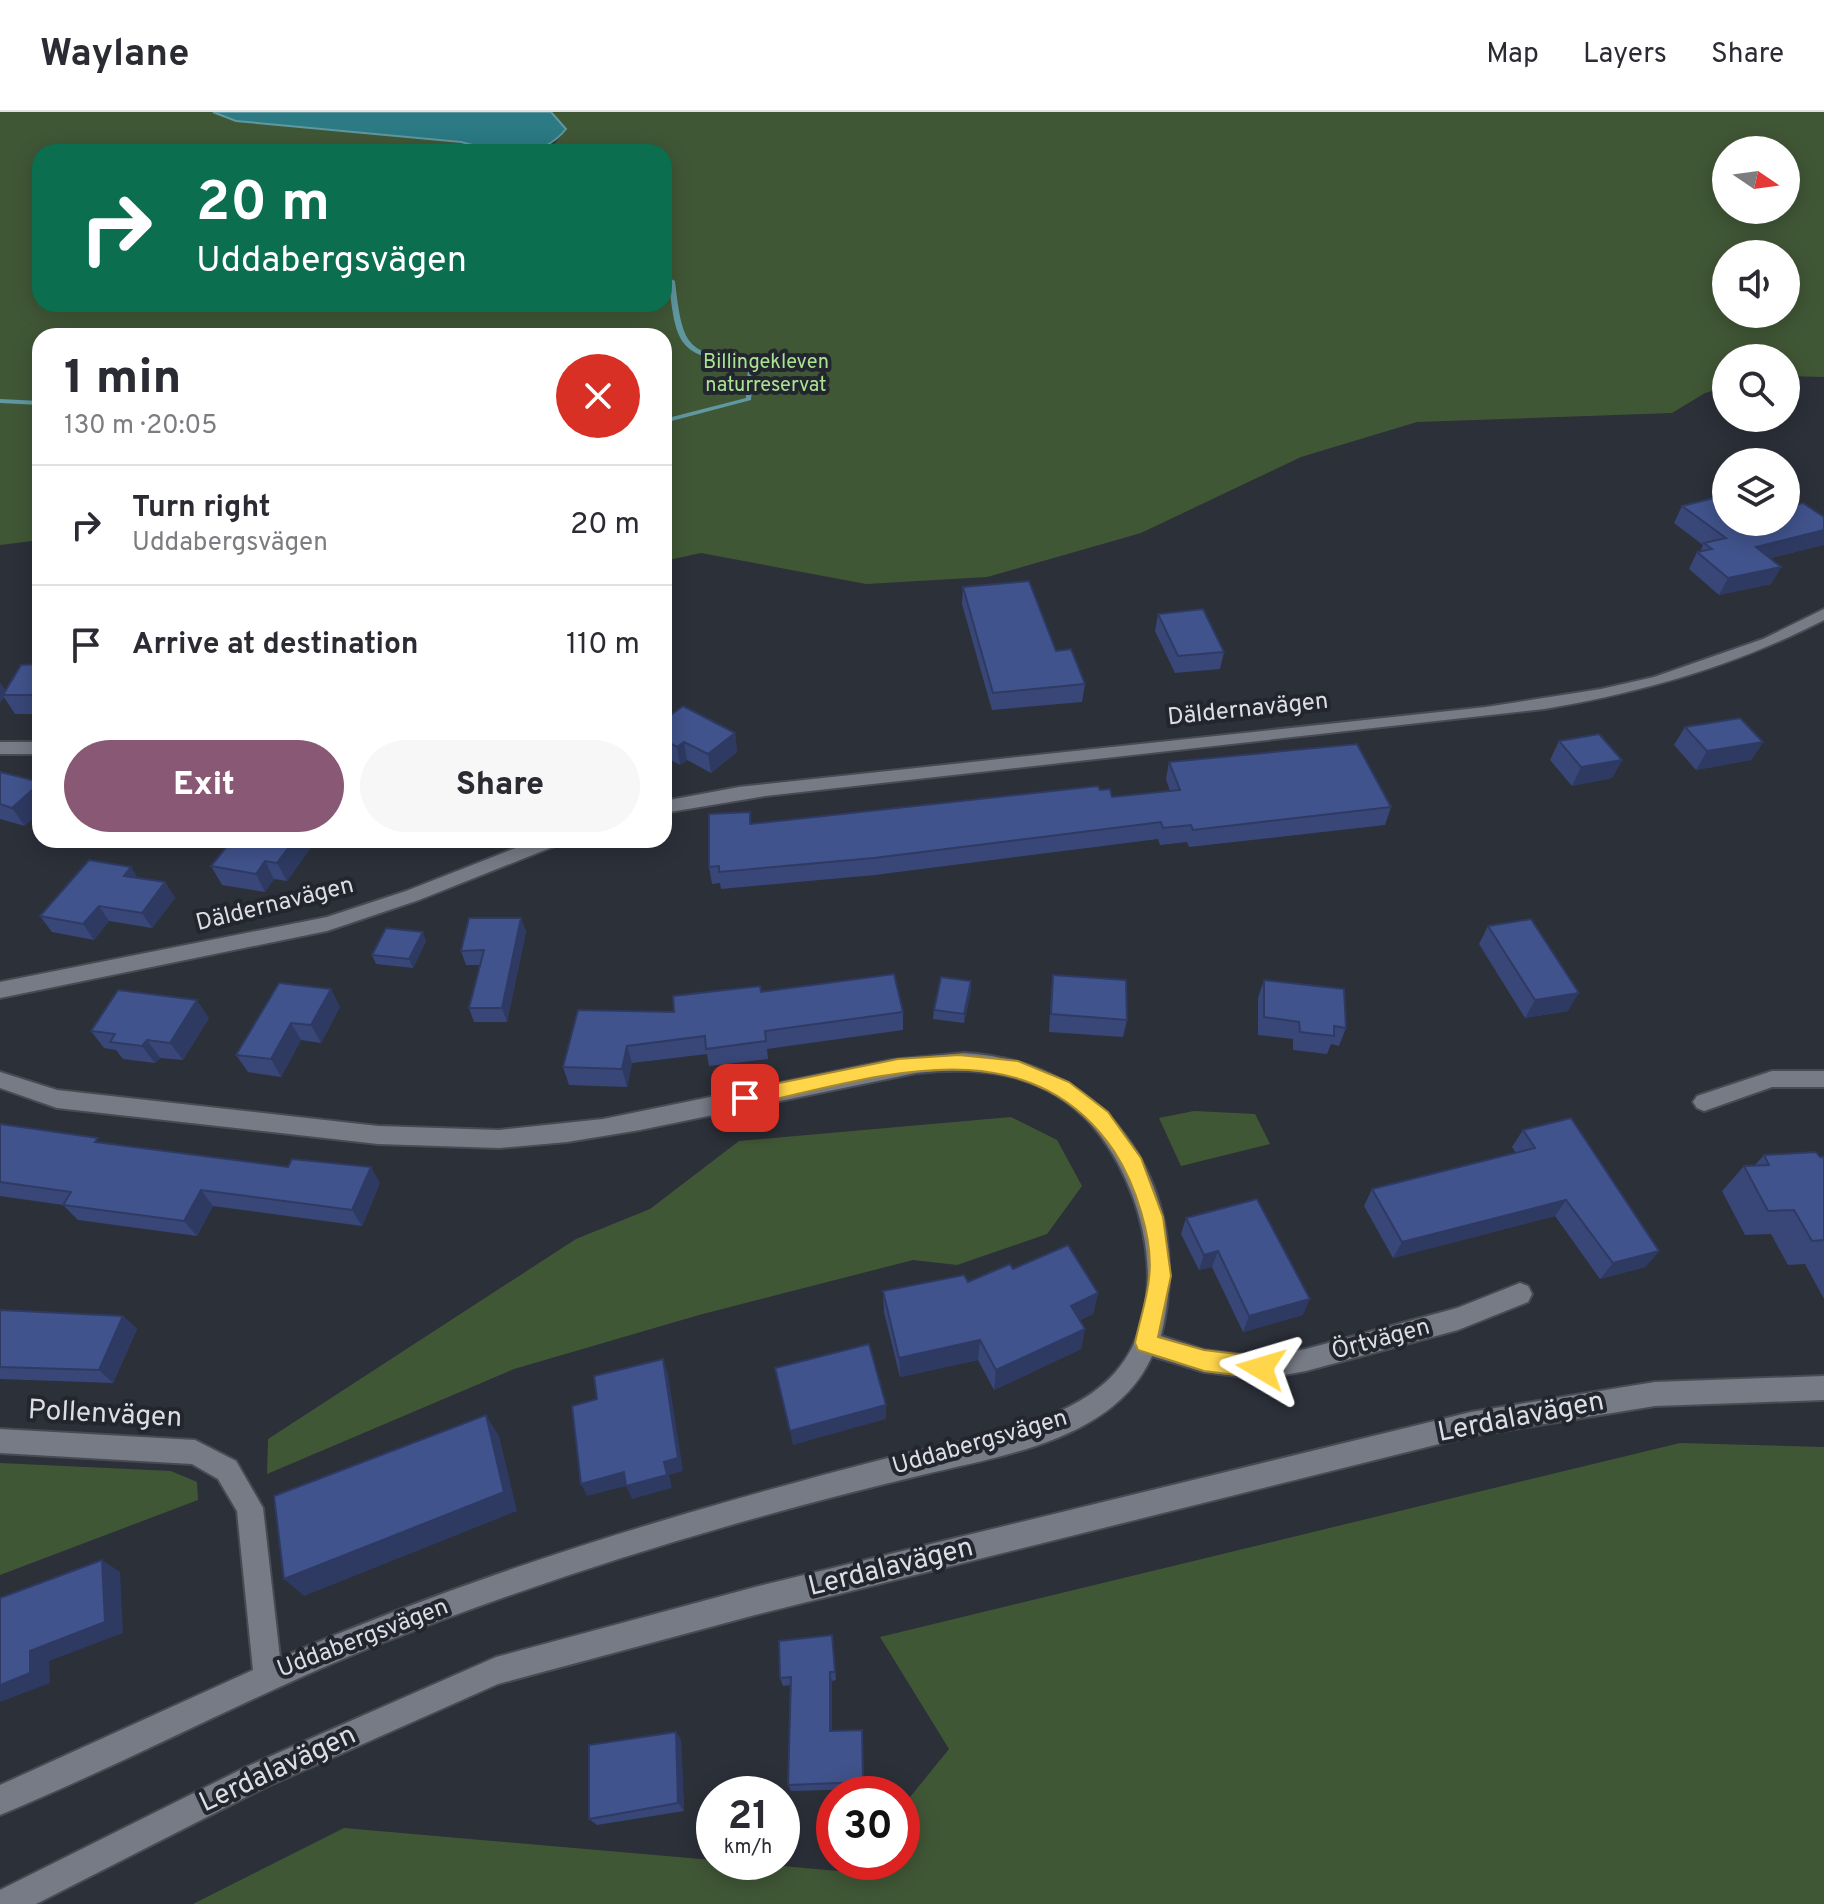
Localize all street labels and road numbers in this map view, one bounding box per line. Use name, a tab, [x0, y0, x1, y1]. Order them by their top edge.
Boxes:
street label: Däldernavägen	[1166, 687, 1330, 733]
street label: Däldernavägen	[193, 871, 357, 939]
street label: Örtvägen	[1328, 1311, 1433, 1367]
street label: Lerdalavägen	[1435, 1384, 1607, 1452]
street label: Pollenvägen	[27, 1393, 183, 1437]
street label: Uddabergsvägen	[889, 1404, 1071, 1482]
street label: Lerdalavägen	[805, 1530, 977, 1606]
street label: Uddabergsvägen	[273, 1593, 453, 1685]
street label: Lerdalavägen	[194, 1718, 362, 1822]

